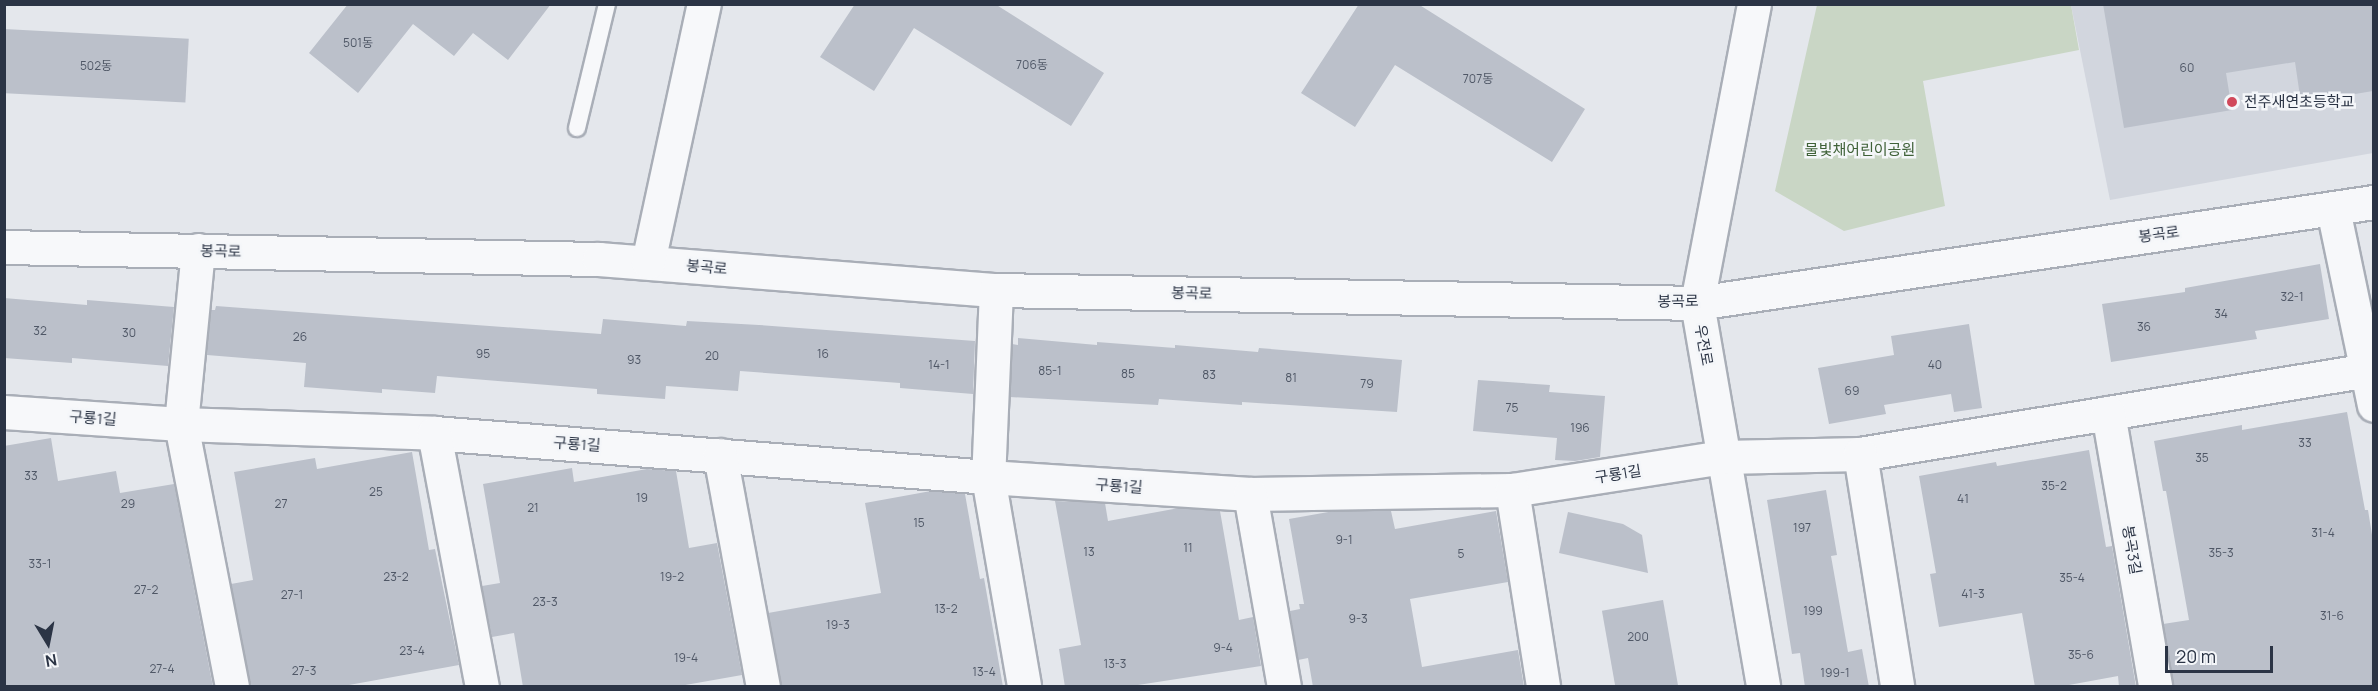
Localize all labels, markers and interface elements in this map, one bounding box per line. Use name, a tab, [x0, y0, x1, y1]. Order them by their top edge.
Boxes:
house number: 501동	[343, 36, 373, 50]
house number: 706동	[1016, 58, 1048, 72]
house number: 502동	[80, 59, 112, 73]
house number: 60	[2180, 61, 2194, 75]
house number: 707동	[1463, 72, 1493, 86]
place label: 전주새연초등학교	[2244, 93, 2354, 111]
marker: 전주새연초등학교	[2225, 95, 2239, 109]
park label: 물빛채어린이공원	[1805, 141, 1915, 159]
street label: 봉곡로	[2137, 222, 2181, 246]
street label: 봉곡로	[200, 242, 242, 260]
street label: 봉곡로	[686, 256, 728, 278]
street label: 봉곡로	[1171, 284, 1213, 302]
house number: 32-1	[2280, 290, 2304, 304]
street label: 봉곡로	[1657, 292, 1699, 310]
house number: 34	[2214, 307, 2228, 321]
house number: 36	[2137, 320, 2151, 334]
street label: 우전로	[1692, 323, 1716, 367]
house number: 32	[33, 324, 47, 338]
house number: 30	[122, 326, 136, 340]
house number: 26	[293, 330, 307, 344]
house number: 95	[476, 347, 490, 361]
house number: 16	[817, 347, 829, 361]
house number: 20	[705, 349, 719, 363]
house number: 93	[627, 353, 641, 367]
house number: 14-1	[928, 358, 950, 372]
house number: 40	[1928, 358, 1942, 372]
house number: 85-1	[1038, 364, 1062, 378]
house number: 85	[1121, 367, 1135, 381]
house number: 83	[1202, 368, 1216, 382]
house number: 81	[1285, 371, 1297, 385]
house number: 79	[1360, 377, 1374, 391]
house number: 69	[1845, 384, 1859, 398]
house number: 75	[1506, 401, 1518, 415]
street label: 구룡1길	[69, 407, 117, 429]
house number: 196	[1570, 421, 1590, 435]
street label: 구룡1길	[553, 433, 601, 455]
house number: 33	[2298, 436, 2312, 450]
house number: 35	[2195, 451, 2209, 465]
street label: 구룡1길	[1593, 461, 1643, 487]
house number: 33	[24, 469, 38, 483]
street label: 구룡1길	[1095, 475, 1143, 497]
house number: 35-2	[2041, 479, 2067, 493]
house number: 25	[369, 485, 383, 499]
house number: 19	[636, 491, 648, 505]
house number: 41	[1957, 492, 1969, 506]
house number: 29	[121, 497, 135, 511]
house number: 27	[275, 497, 287, 511]
house number: 21	[527, 501, 539, 515]
house number: 15	[913, 516, 925, 530]
house number: 197	[1793, 521, 1811, 535]
street label: 봉곡3길	[2119, 524, 2145, 576]
house number: 31-4	[2311, 526, 2335, 540]
house number: 9-1	[1335, 533, 1353, 547]
house number: 11	[1183, 541, 1193, 555]
house number: 13	[1083, 545, 1095, 559]
house number: 35-3	[2208, 546, 2234, 560]
house number: 5	[1458, 547, 1464, 561]
house number: 33-1	[29, 557, 51, 571]
house number: 23-2	[383, 570, 409, 584]
house number: 19-2	[660, 570, 684, 584]
house number: 35-4	[2059, 571, 2085, 585]
house number: 27-2	[134, 583, 158, 597]
house number: 41-3	[1961, 587, 1985, 601]
house number: 27-1	[281, 588, 303, 602]
house number: 23-3	[532, 595, 558, 609]
house number: 13-2	[934, 602, 958, 616]
house number: 199	[1803, 604, 1823, 618]
house number: 31-6	[2320, 609, 2344, 623]
house number: 9-3	[1348, 612, 1368, 626]
north arrow	[18, 613, 78, 673]
house number: 19-3	[826, 618, 850, 632]
house number: 200	[1627, 630, 1649, 644]
scale bar	[2168, 634, 2276, 672]
house number: 9-4	[1213, 641, 1233, 655]
house number: 23-4	[399, 644, 425, 658]
text: 20 m	[2176, 644, 2216, 668]
house number: 35-6	[2068, 648, 2094, 662]
text: N	[44, 649, 59, 673]
house number: 19-4	[674, 651, 698, 665]
house number: 13-3	[1104, 657, 1126, 671]
house number: 27-4	[150, 662, 174, 676]
house number: 27-3	[292, 664, 316, 678]
house number: 13-4	[972, 665, 996, 679]
house number: 199-1	[1820, 666, 1850, 680]

